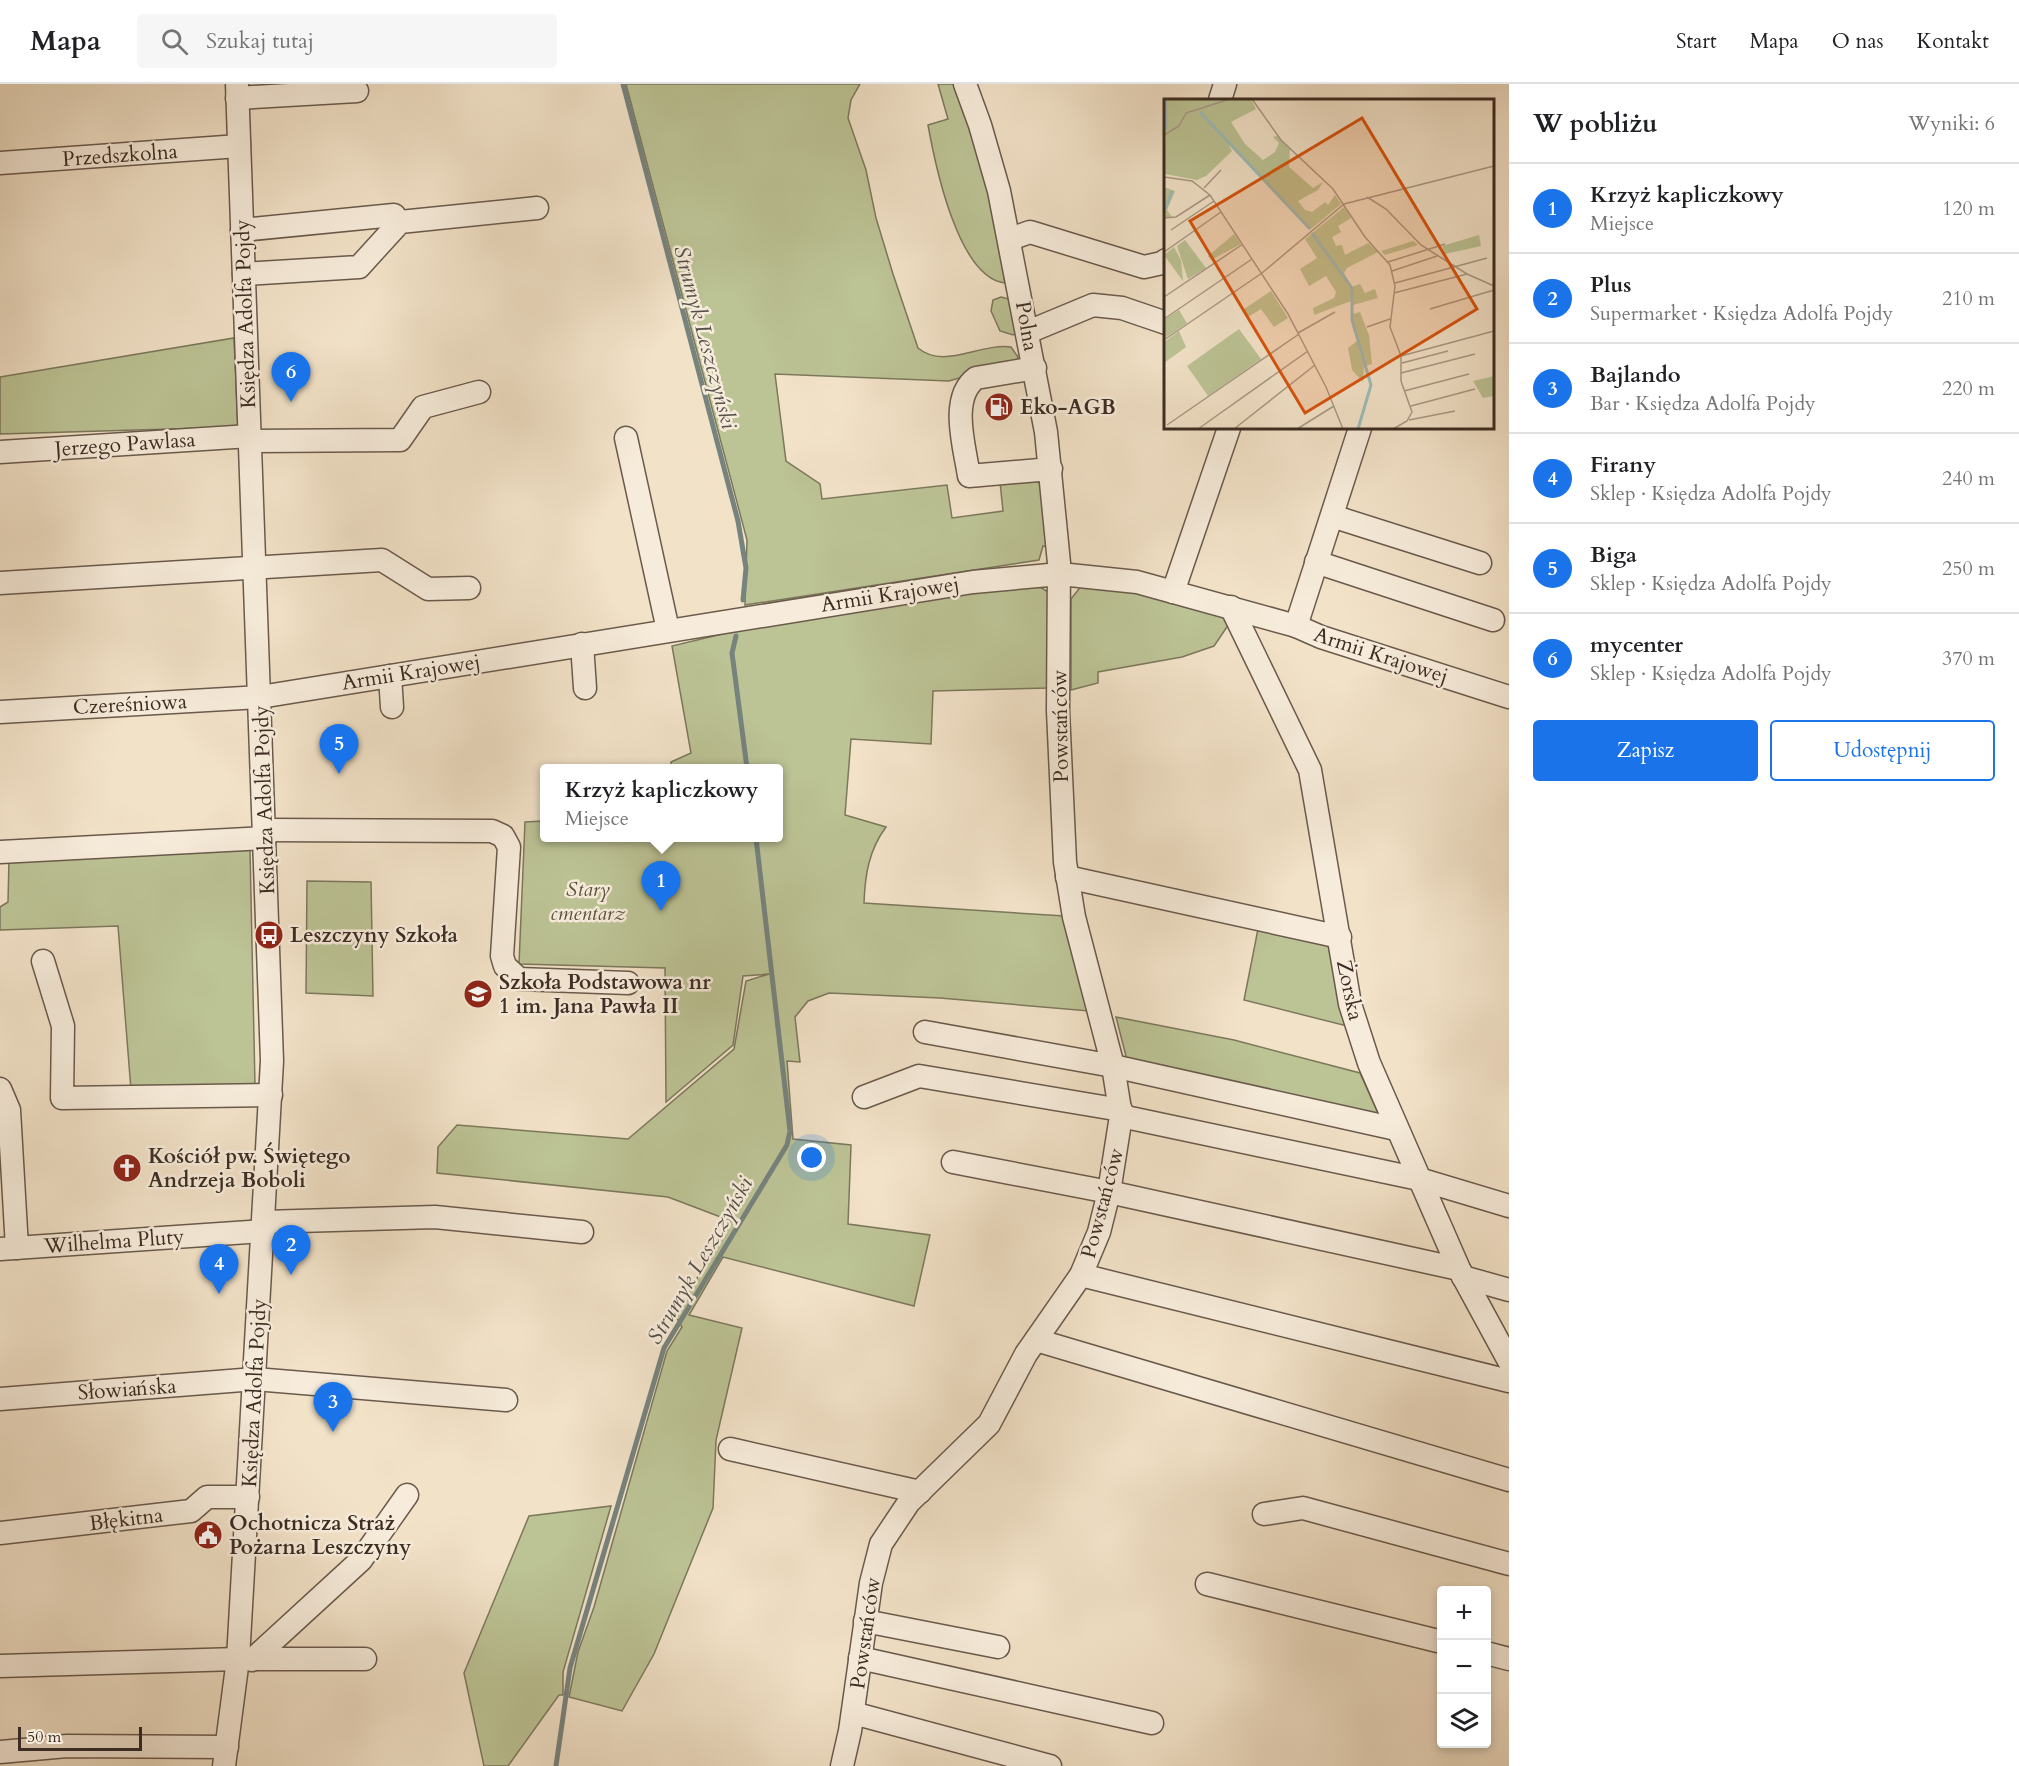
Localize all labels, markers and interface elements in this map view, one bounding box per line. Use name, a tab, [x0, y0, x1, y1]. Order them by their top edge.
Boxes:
search box	[137, 14, 557, 68]
text: Mapa	[30, 22, 101, 60]
icon: search	[158, 25, 191, 58]
text: Szukaj tutaj	[206, 26, 314, 56]
text: Start	[1676, 27, 1717, 56]
text: Mapa	[1750, 27, 1799, 56]
text: O nas	[1832, 27, 1884, 56]
text: Kontakt	[1917, 27, 1989, 56]
inset map	[1164, 99, 1494, 429]
text: W pobliżu	[1533, 106, 1658, 141]
text: Wyniki: 6	[1908, 110, 1995, 137]
street label: Przedszkolna	[61, 137, 179, 174]
text: Krzyż kapliczkowy	[1590, 180, 1784, 210]
text: 1	[1547, 195, 1558, 222]
text: 120 m	[1942, 195, 1995, 222]
text: Miejsce	[1590, 210, 1654, 237]
street label: Księdza Adolfa Pojdy	[228, 219, 263, 409]
water label: Strumyk Leszczyński	[666, 242, 744, 433]
text: Plus	[1590, 270, 1631, 300]
text: 2	[1547, 285, 1558, 312]
text: 210 m	[1942, 285, 1995, 312]
street label: Polna	[1008, 299, 1045, 353]
text: Supermarket · Księdza Adolfa Pojdy	[1590, 300, 1893, 327]
pin: 6	[272, 352, 310, 402]
text: Bajlando	[1590, 360, 1681, 390]
text: 3	[1547, 375, 1558, 402]
text: 220 m	[1942, 375, 1995, 402]
text: Bar · Księdza Adolfa Pojdy	[1590, 390, 1816, 417]
fuel station icon: Eko-AGB	[983, 391, 1015, 423]
place label: Eko-AGB	[1020, 393, 1116, 422]
street label: Jerzego Pawlasa	[51, 425, 196, 464]
text: Firany	[1590, 450, 1656, 480]
text: 4	[1547, 465, 1558, 492]
text: 240 m	[1942, 465, 1995, 492]
text: Sklep · Księdza Adolfa Pojdy	[1590, 480, 1832, 507]
text: Biga	[1590, 540, 1637, 570]
text: 5	[1547, 555, 1558, 582]
text: 250 m	[1942, 555, 1995, 582]
street label: Armii Krajowej	[819, 569, 961, 620]
text: Sklep · Księdza Adolfa Pojdy	[1590, 570, 1832, 597]
street label: Armii Krajowej	[1310, 620, 1452, 691]
text: mycenter	[1590, 630, 1683, 660]
text: 6	[1547, 645, 1558, 672]
text: 370 m	[1942, 645, 1995, 672]
street label: Armii Krajowej	[340, 647, 482, 698]
text: Sklep · Księdza Adolfa Pojdy	[1590, 660, 1832, 687]
street label: Powstańców	[1045, 669, 1076, 783]
street label: Czereśniowa	[72, 687, 188, 722]
street label: Księdza Adolfa Pojdy	[247, 705, 282, 895]
button: Zapisz	[1533, 720, 1758, 781]
button: Udostępnij	[1770, 720, 1995, 781]
pin: 5	[320, 724, 358, 774]
popup	[540, 764, 783, 842]
text: Krzyż kapliczkowy	[565, 775, 758, 805]
text: Miejsce	[565, 805, 629, 832]
pin: 1	[642, 862, 680, 911]
park label: Stary cmentarz	[550, 875, 626, 928]
bus stop icon: Leszczyny Szkoła	[253, 919, 285, 951]
place label: Leszczyny Szkoła	[290, 921, 458, 950]
street label: Żorska	[1329, 957, 1370, 1023]
place label: Szkoła Podstawowa nr 1 im. Jana Pawła II	[499, 968, 711, 1021]
school or university icon: Szkoła Podstawowa nr 1 im. Jana Pawła II	[462, 978, 494, 1010]
place label: Kościół pw. Świętego Andrzeja Boboli	[148, 1142, 351, 1195]
your location	[797, 1143, 826, 1172]
street label: Powstańców	[1074, 1145, 1131, 1262]
church icon: Kościół pw. Świętego Andrzeja Boboli	[111, 1152, 143, 1184]
water label: Strumyk Leszczyński	[640, 1170, 761, 1350]
street label: Wilhelma Pluty	[42, 1222, 185, 1261]
pin: 2	[272, 1226, 310, 1275]
pin: 4	[200, 1244, 238, 1294]
street label: Księdza Adolfa Pojdy	[235, 1298, 274, 1488]
street label: Słowiańska	[77, 1372, 177, 1407]
pin: 3	[314, 1382, 352, 1432]
street label: Błękitna	[87, 1501, 165, 1538]
place label: Ochotnicza Straż Pożarna Leszczyny	[229, 1509, 411, 1562]
public building icon: Ochotnicza Straż Pożarna Leszczyny	[192, 1519, 224, 1551]
street label: Powstańców	[843, 1575, 888, 1691]
map controls	[1437, 1586, 1491, 1748]
button: +	[1437, 1586, 1491, 1640]
button: −	[1437, 1640, 1491, 1694]
button: layers	[1437, 1694, 1491, 1748]
scale bar	[18, 1724, 142, 1752]
text: 50 m	[27, 1726, 61, 1748]

